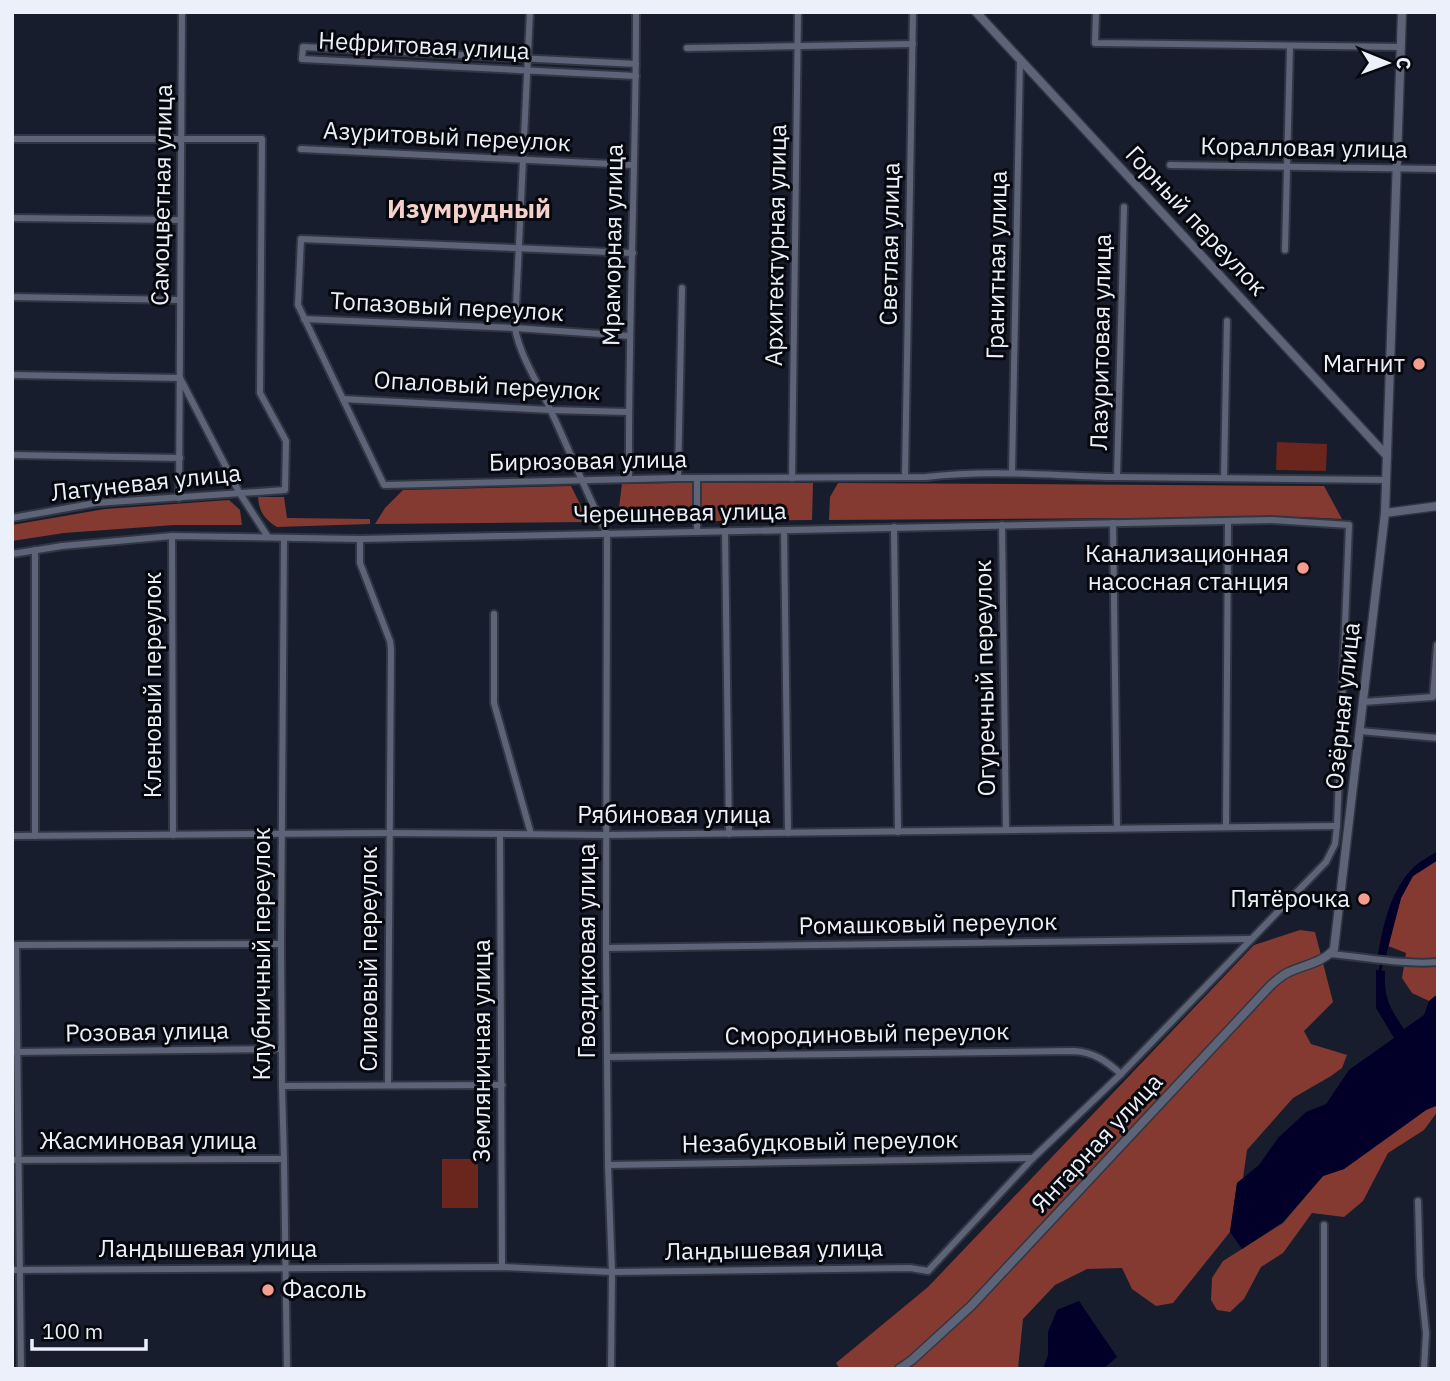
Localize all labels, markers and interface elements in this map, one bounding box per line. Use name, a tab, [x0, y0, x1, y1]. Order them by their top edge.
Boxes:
street label: Нефритовая улица	[318, 23, 531, 67]
north arrow	[1352, 28, 1422, 98]
text: С	[1392, 57, 1416, 70]
street label: Самоцветная улица	[143, 84, 179, 306]
street label: Азуритовый переулок	[322, 114, 572, 158]
street label: Архитектурная улица	[757, 124, 793, 366]
street label: Коралловая улица	[1200, 129, 1408, 165]
street label: Горный переулок	[1119, 138, 1275, 302]
street label: Мраморная улица	[594, 143, 630, 346]
street label: Светлая улица	[872, 162, 906, 326]
street label: Гранитная улица	[978, 170, 1014, 360]
district label: Изумрудный	[387, 191, 551, 225]
street label: Лазуритовая улица	[1082, 233, 1118, 451]
street label: Топазовый переулок	[329, 284, 565, 328]
place label: Магнит	[1323, 347, 1405, 379]
marker: Магнит	[1411, 356, 1427, 372]
street label: Опаловый переулок	[373, 363, 601, 407]
street label: Бирюзовая улица	[489, 442, 688, 478]
street label: Латуневая улица	[49, 456, 243, 508]
street label: Черешневая улица	[573, 494, 787, 530]
place label: Канализационная насосная станция	[1085, 537, 1289, 597]
street label: Огуречный переулок	[966, 559, 1002, 797]
marker: Канализационная насосная станция	[1295, 560, 1311, 576]
street label: Кленовый переулок	[136, 572, 168, 798]
street label: Озёрная улица	[1317, 621, 1367, 791]
street label: Рябиновая улица	[577, 798, 771, 830]
street label: Клубничный переулок	[245, 827, 277, 1081]
street label: Гвоздиковая улица	[570, 843, 602, 1059]
street label: Сливовый переулок	[352, 846, 384, 1072]
place label: Пятёрочка	[1230, 882, 1350, 914]
marker: Пятёрочка	[1356, 891, 1372, 907]
street label: Ромашковый переулок	[798, 905, 1058, 941]
street label: Земляничная улица	[465, 939, 497, 1163]
street label: Розовая улица	[65, 1014, 229, 1048]
street label: Смородиновый переулок	[724, 1015, 1010, 1051]
street label: Янтарная улица	[1023, 1066, 1169, 1219]
street label: Незабудковый переулок	[681, 1123, 959, 1159]
street label: Жасминовая улица	[39, 1124, 257, 1156]
street label: Ландышевая улица	[664, 1231, 884, 1267]
street label: Ландышевая улица	[99, 1232, 317, 1264]
place label: Фасоль	[282, 1273, 366, 1305]
marker: Фасоль	[260, 1282, 276, 1298]
scale bar	[32, 1308, 145, 1352]
text: 100 m	[42, 1317, 103, 1345]

